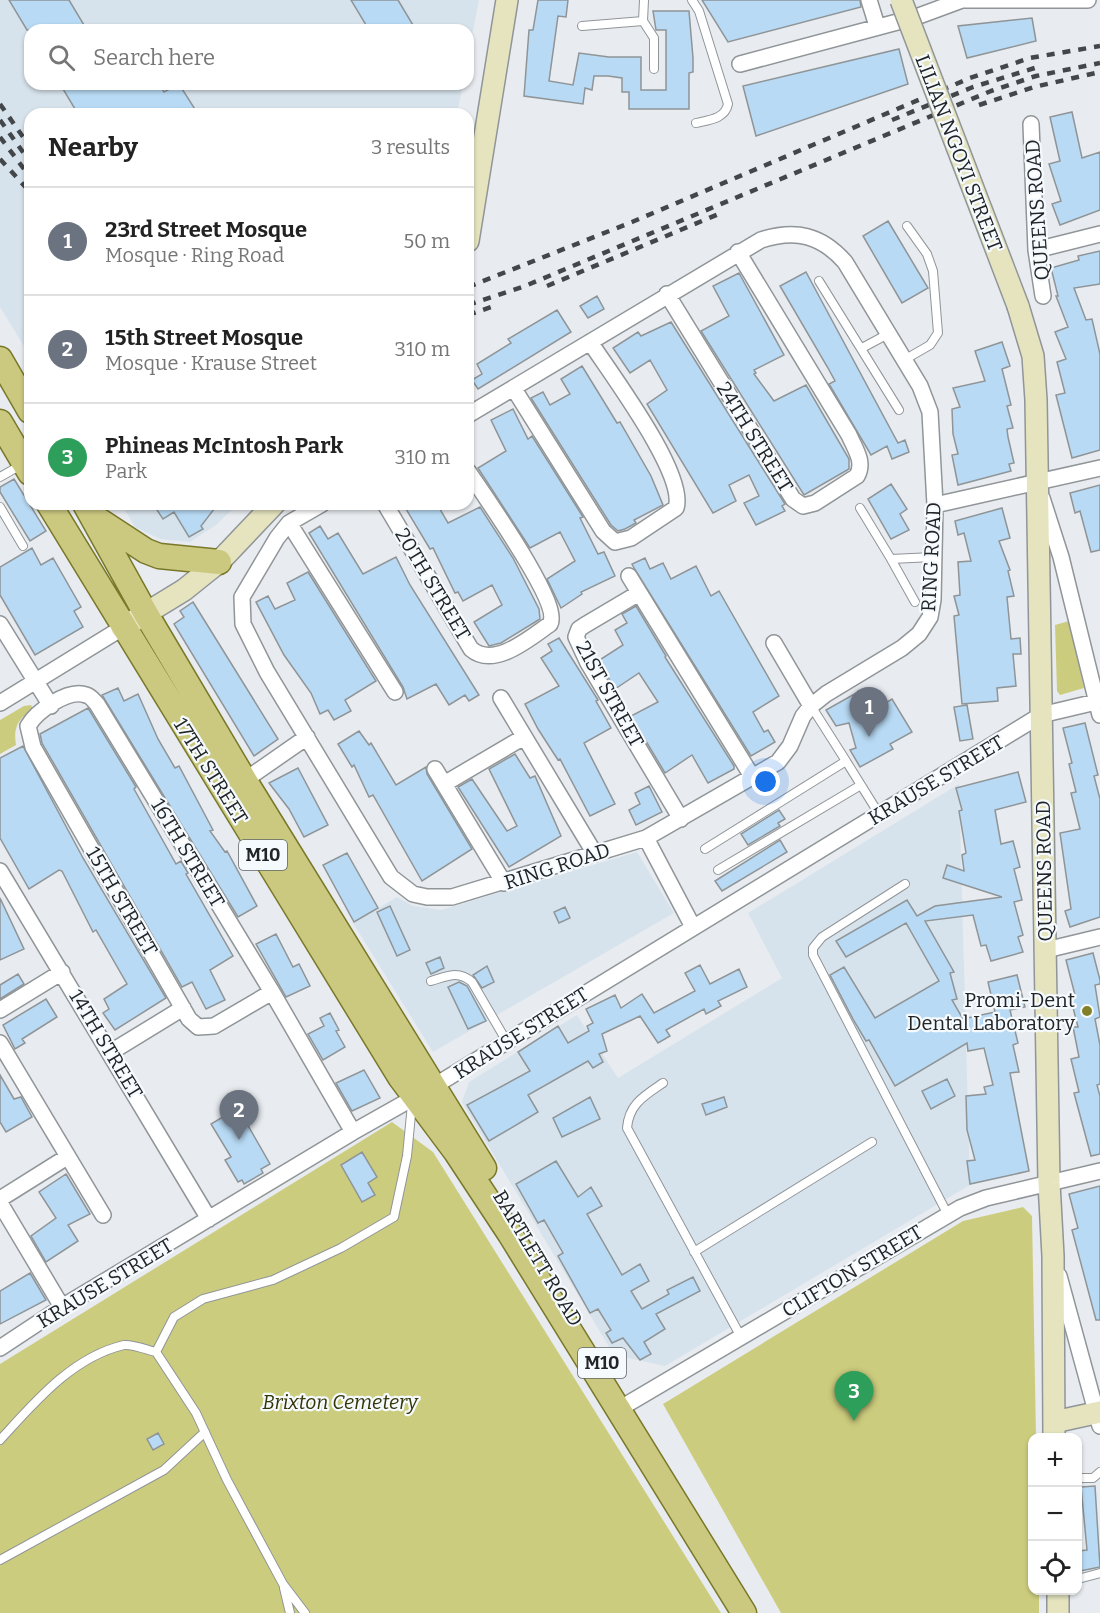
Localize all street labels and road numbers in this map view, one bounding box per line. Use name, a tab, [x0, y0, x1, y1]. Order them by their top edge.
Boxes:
street label: LILIAN NGOYI STREET	[910, 51, 1008, 255]
street label: QUEENS ROAD	[1020, 139, 1054, 281]
street label: 24TH STREET	[712, 378, 799, 497]
street label: RING ROAD	[916, 501, 946, 613]
street label: 20TH STREET	[390, 524, 476, 645]
street label: 21ST STREET	[571, 637, 649, 751]
street label: 17TH STREET	[169, 713, 253, 829]
street label: KRAUSE STREET	[864, 730, 1008, 830]
street label: 16TH STREET	[146, 794, 230, 912]
street label: QUEENS ROAD	[1031, 800, 1057, 942]
street label: RING ROAD	[501, 838, 613, 894]
road number: M10	[239, 840, 287, 870]
street label: 15TH STREET	[81, 842, 163, 960]
street label: KRAUSE STREET	[449, 982, 593, 1084]
street label: 14TH STREET	[64, 985, 148, 1103]
street label: BARTLETT ROAD	[488, 1186, 588, 1330]
street label: CLIFTON STREET	[777, 1219, 927, 1322]
street label: KRAUSE STREET	[33, 1233, 177, 1333]
road number: M10	[578, 1348, 626, 1378]

